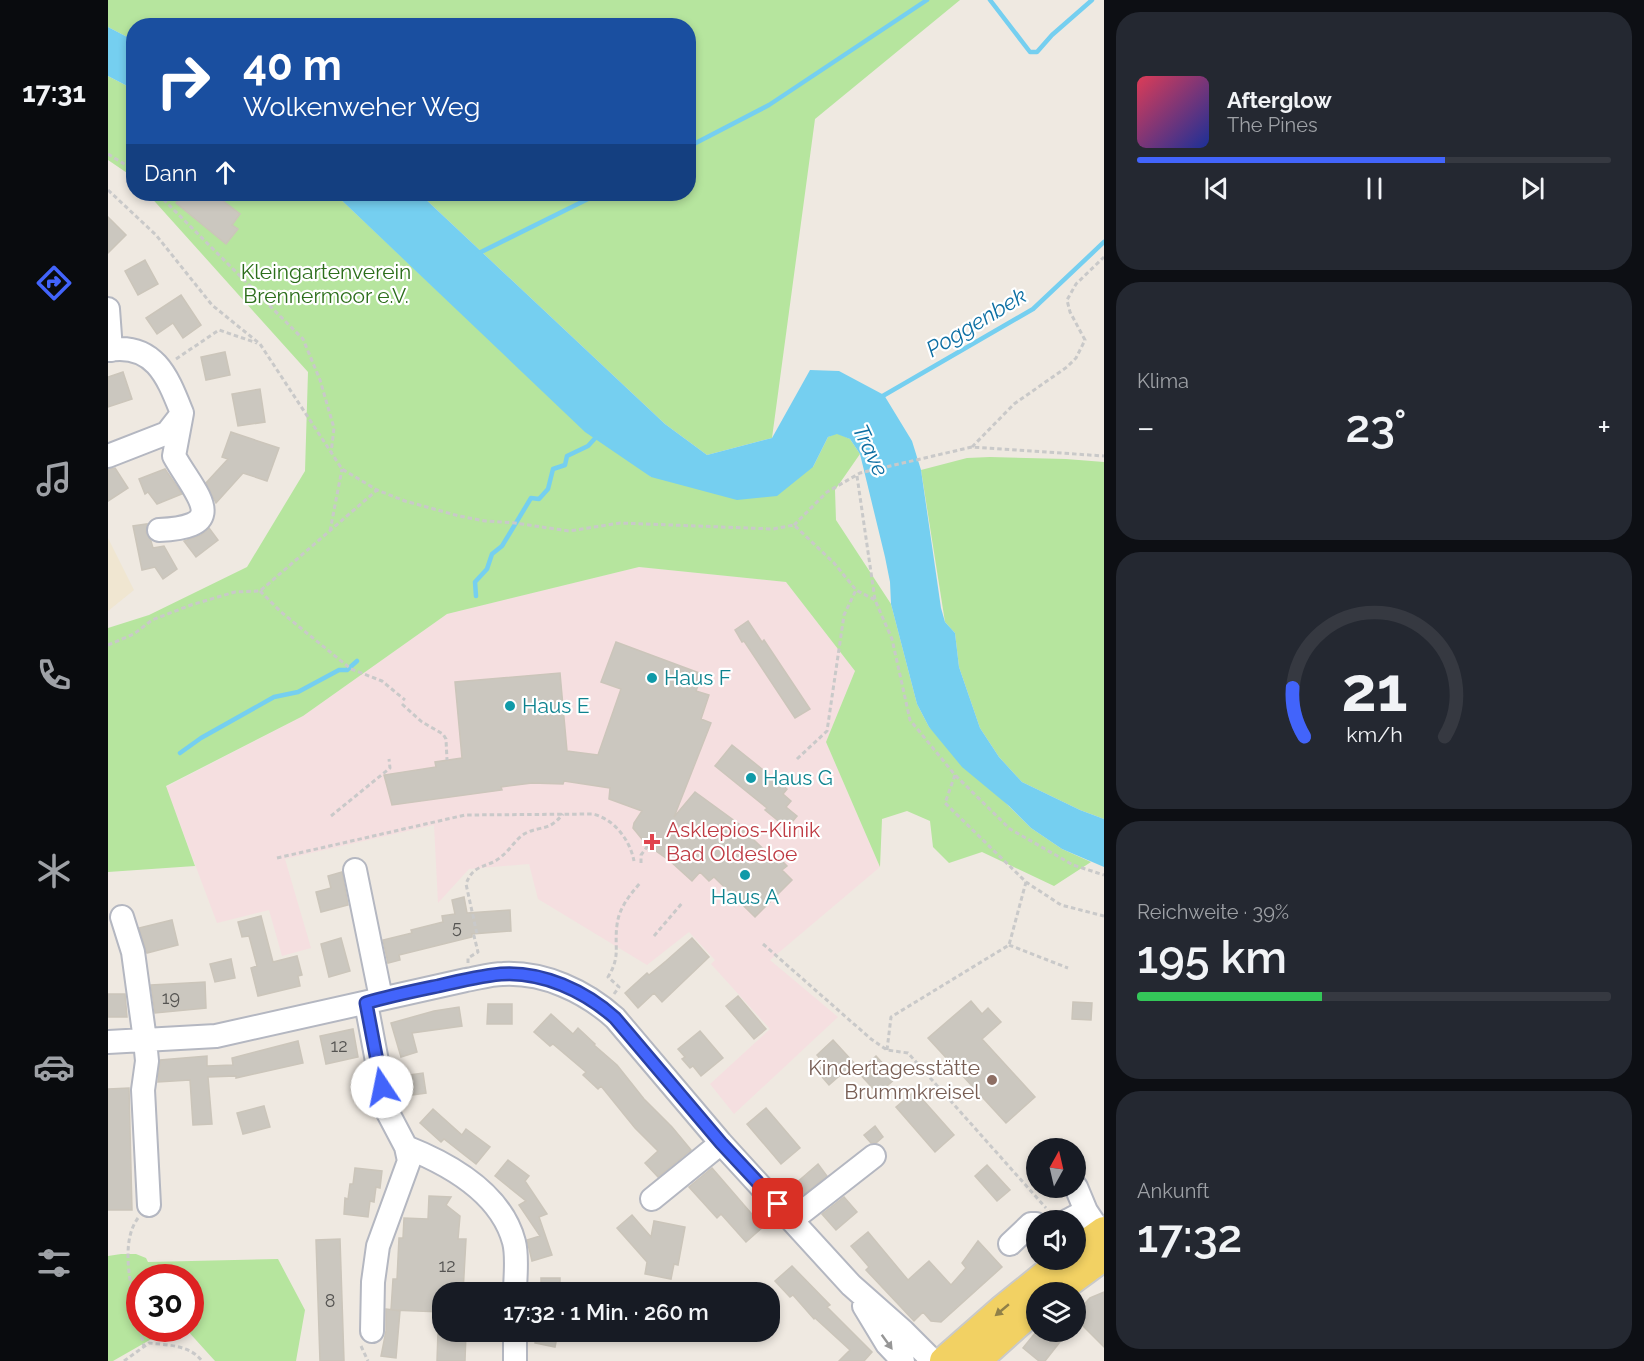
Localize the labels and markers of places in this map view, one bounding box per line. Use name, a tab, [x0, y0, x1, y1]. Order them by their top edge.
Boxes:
place label: Haus F	[664, 665, 731, 690]
marker: Haus F	[645, 671, 659, 685]
place label: Haus E	[522, 693, 590, 718]
marker: Haus E	[503, 699, 517, 713]
place label: Haus G	[763, 765, 833, 790]
marker: Haus G	[744, 771, 758, 785]
place label: Asklepios-Klinik Bad Oldesloe	[666, 817, 820, 866]
marker: Asklepios-Klinik Bad Oldesloe	[643, 833, 661, 851]
marker: Haus A	[738, 868, 752, 882]
place label: Haus A	[711, 884, 779, 909]
place label: Kindertagesstätte Brummkreisel	[808, 1055, 980, 1104]
marker: Kindertagesstätte Brummkreisel	[985, 1073, 999, 1087]
pin	[752, 1178, 803, 1229]

